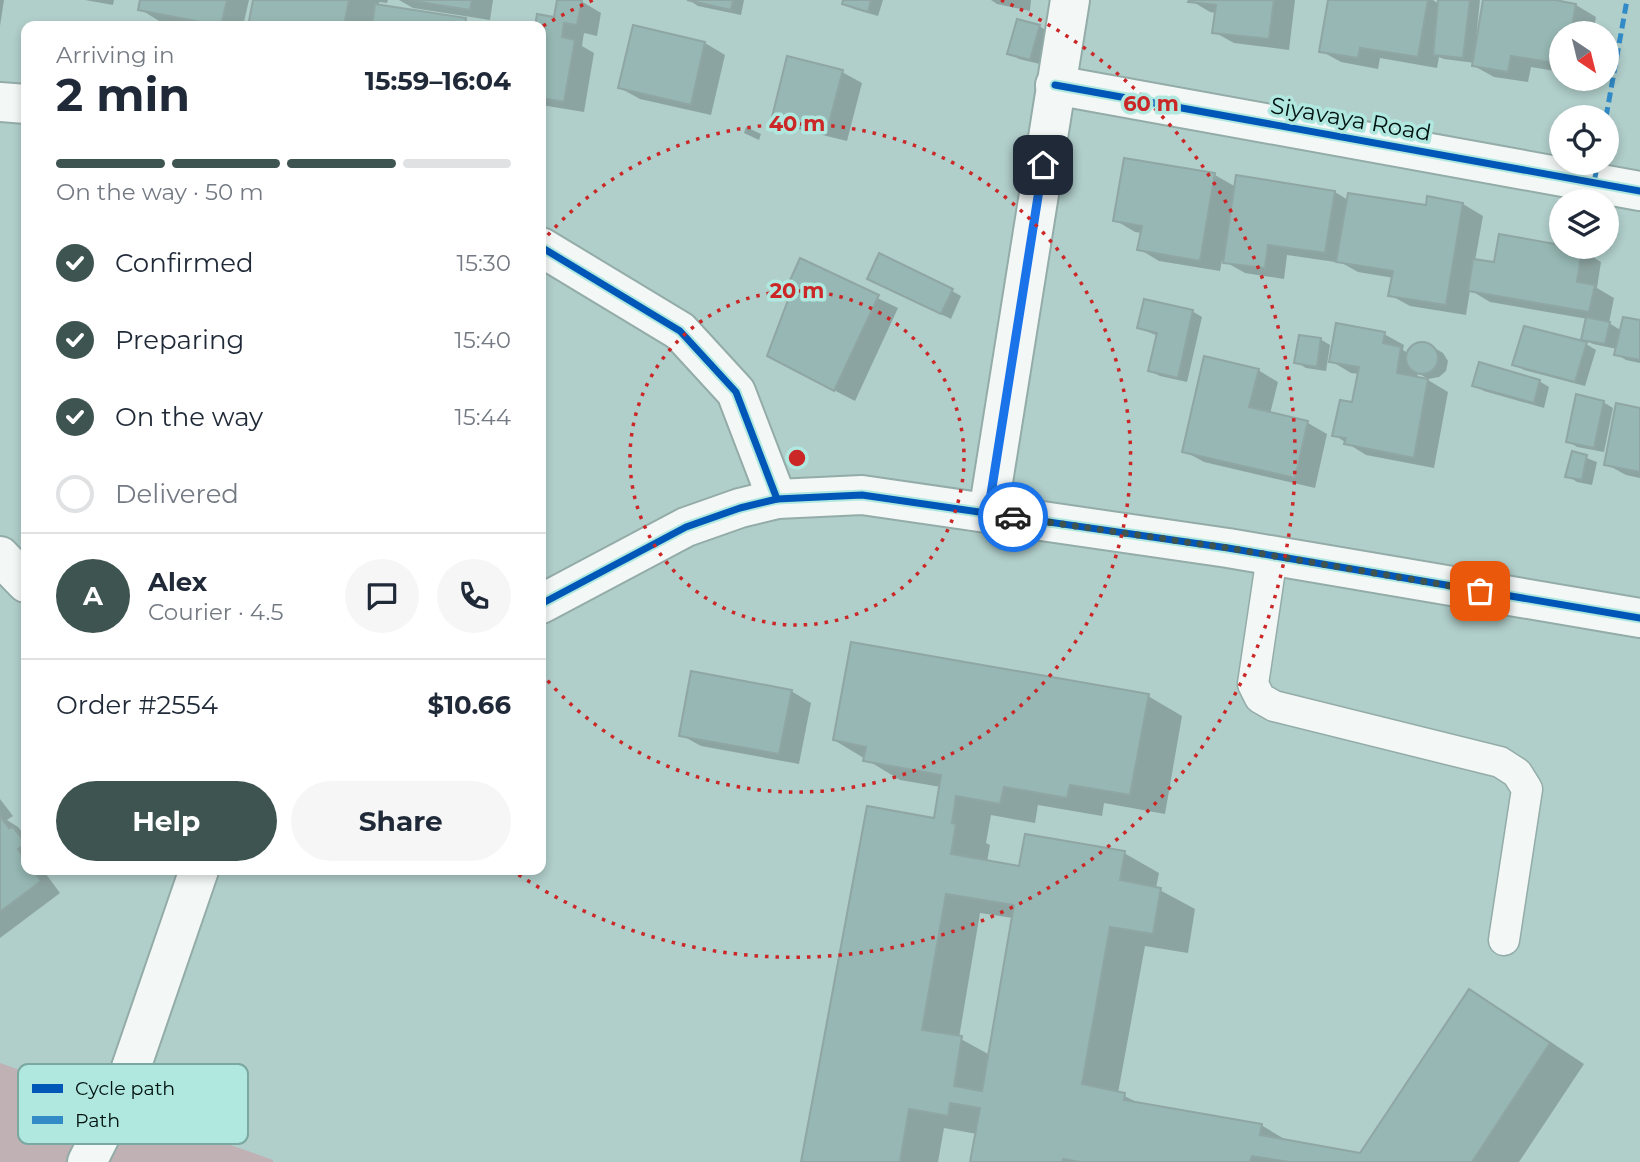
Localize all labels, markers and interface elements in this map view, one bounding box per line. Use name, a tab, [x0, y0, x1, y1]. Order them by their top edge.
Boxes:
north arrow	[1549, 21, 1619, 91]
map controls	[1549, 21, 1619, 259]
text: Arriving in	[56, 41, 175, 69]
text: 15:59–16:04	[365, 65, 511, 97]
text: 2 min	[56, 66, 190, 123]
text: 60 m	[1123, 91, 1179, 116]
street label: Siyavaya Road	[1269, 91, 1433, 147]
button: locate	[1549, 105, 1619, 175]
text: 40 m	[769, 111, 825, 136]
pin	[1013, 135, 1073, 195]
icon: home	[1024, 146, 1062, 184]
text: On the way · 50 m	[56, 178, 264, 206]
button: layers	[1549, 189, 1619, 259]
icon: check	[56, 244, 94, 282]
text: Confirmed	[115, 247, 254, 279]
text: 15:30	[457, 249, 511, 277]
text: 20 m	[770, 278, 824, 303]
icon: check	[56, 321, 94, 359]
text: Preparing	[115, 324, 244, 356]
text: 15:40	[454, 326, 511, 354]
icon: check	[56, 398, 94, 436]
text: On the way	[115, 401, 263, 433]
text: 15:44	[454, 403, 511, 431]
centre of rings	[785, 446, 809, 470]
text: Delivered	[115, 478, 239, 510]
courier	[978, 482, 1048, 552]
icon: car	[994, 498, 1032, 536]
button: chat	[345, 559, 419, 633]
button: phone	[437, 559, 511, 633]
pin	[1450, 561, 1510, 621]
text: Alex	[148, 566, 207, 598]
icon: bag	[1461, 572, 1499, 610]
text: A	[83, 580, 103, 612]
text: Courier · 4.5	[148, 598, 283, 626]
text: Order #2554	[56, 689, 218, 721]
text: $10.66	[428, 689, 511, 721]
button: Help	[56, 781, 277, 861]
button: Share	[291, 781, 511, 861]
legend	[18, 1064, 248, 1144]
text: Cycle path	[75, 1077, 175, 1100]
text: Path	[75, 1109, 120, 1132]

